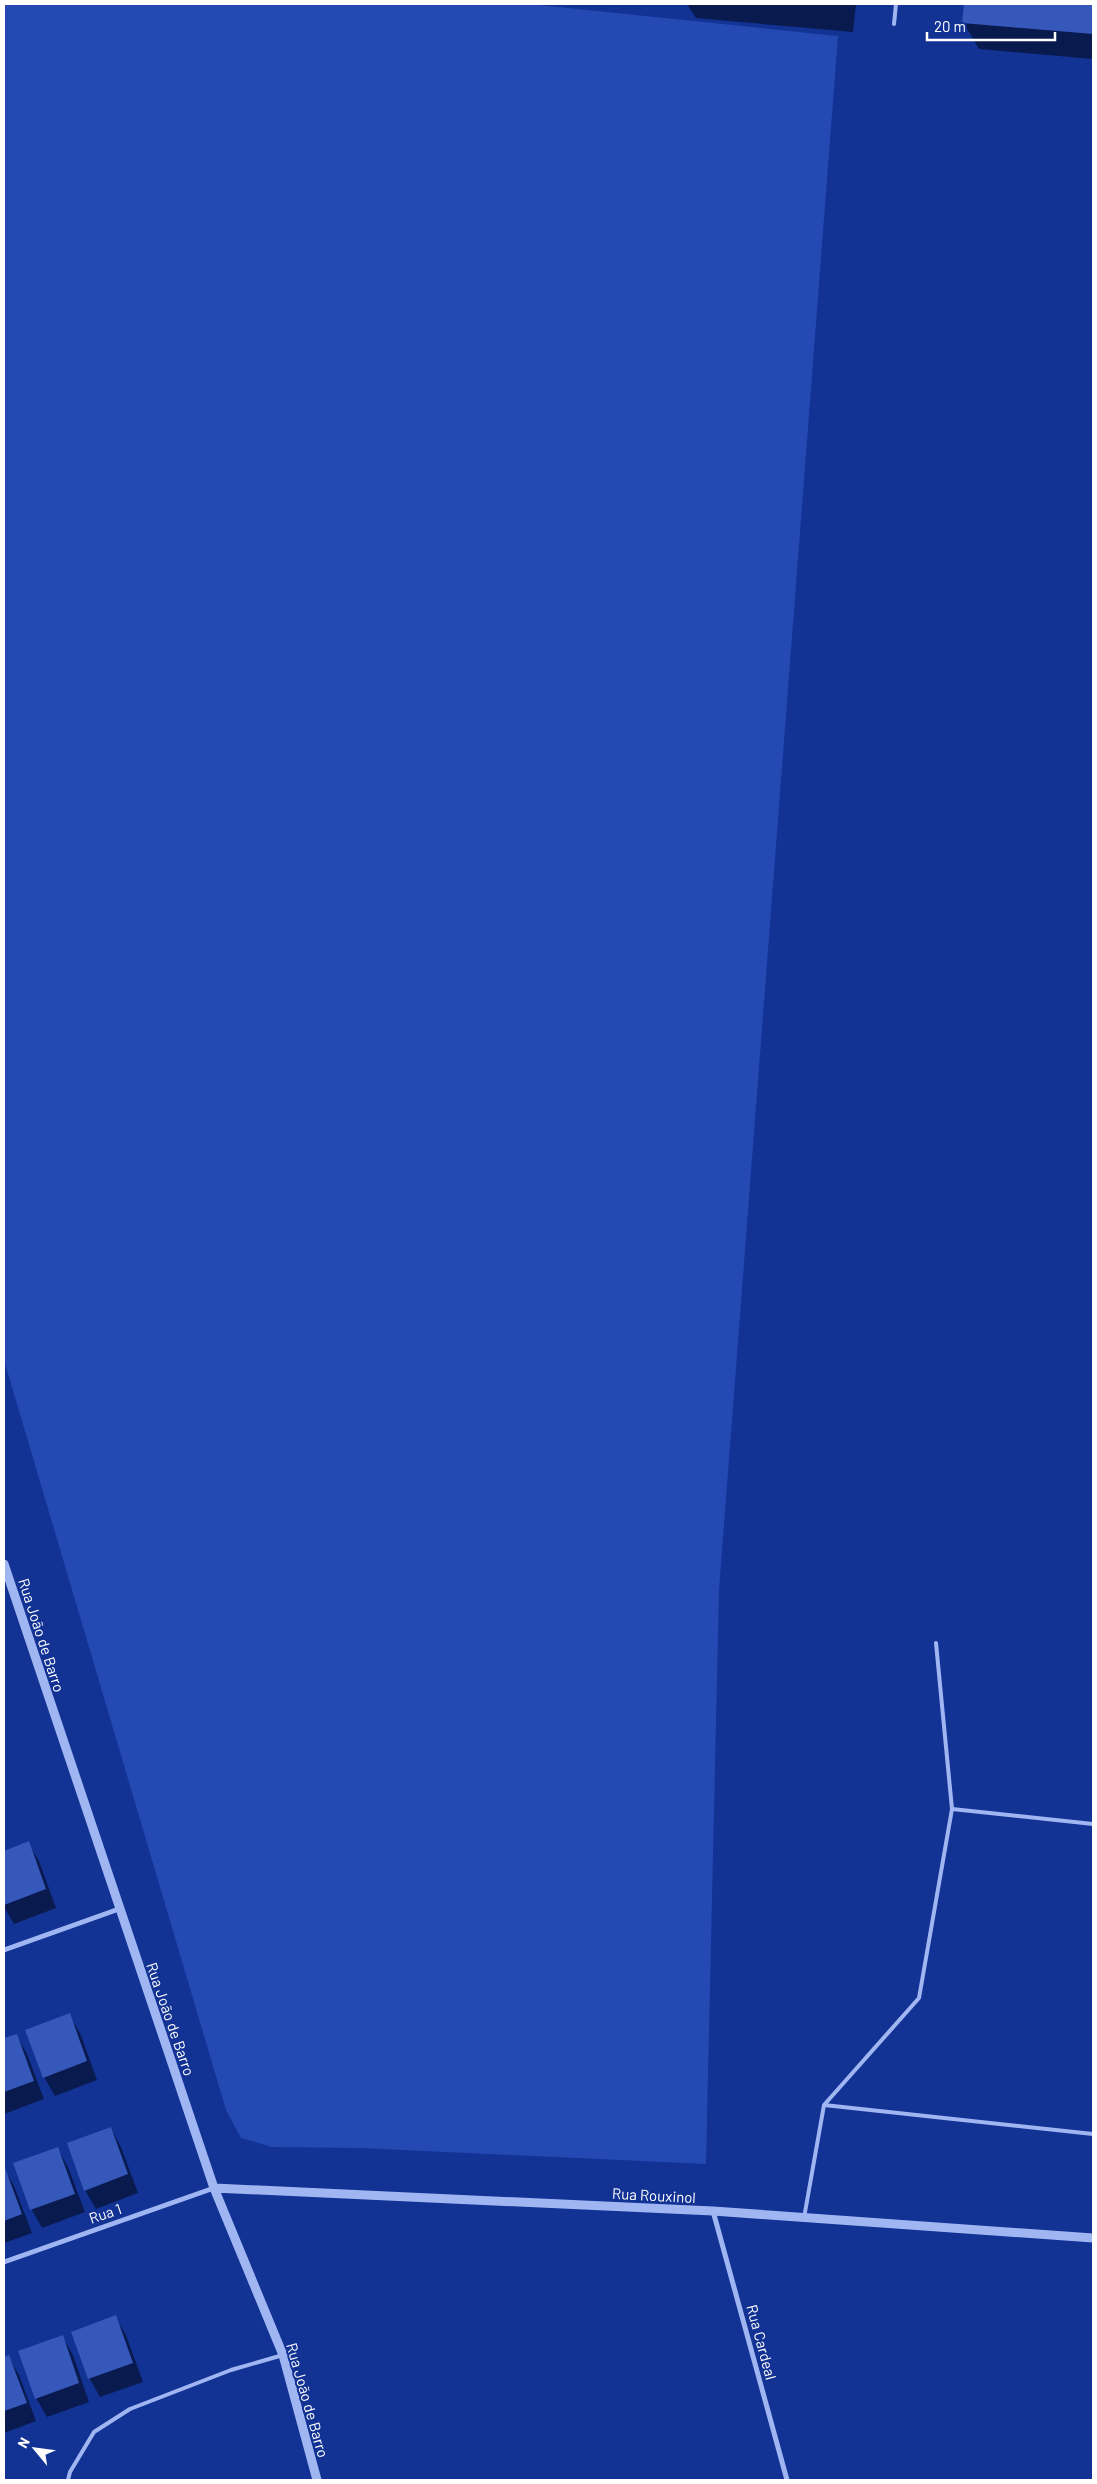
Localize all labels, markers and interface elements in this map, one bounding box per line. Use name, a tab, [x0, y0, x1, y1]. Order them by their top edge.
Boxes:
scale bar	[927, 10, 1054, 42]
text: 20 m	[934, 17, 966, 35]
street label: Rua João de Barro	[15, 1576, 69, 1694]
street label: Rua João de Barro	[143, 1960, 199, 2078]
street label: Rua Rouxinol	[612, 2184, 696, 2206]
street label: Rua 1	[86, 2199, 124, 2227]
street label: Rua Cardeal	[743, 2302, 781, 2382]
street label: Rua João de Barro	[283, 2341, 333, 2459]
north arrow	[10, 2424, 60, 2474]
text: N	[14, 2434, 33, 2451]

